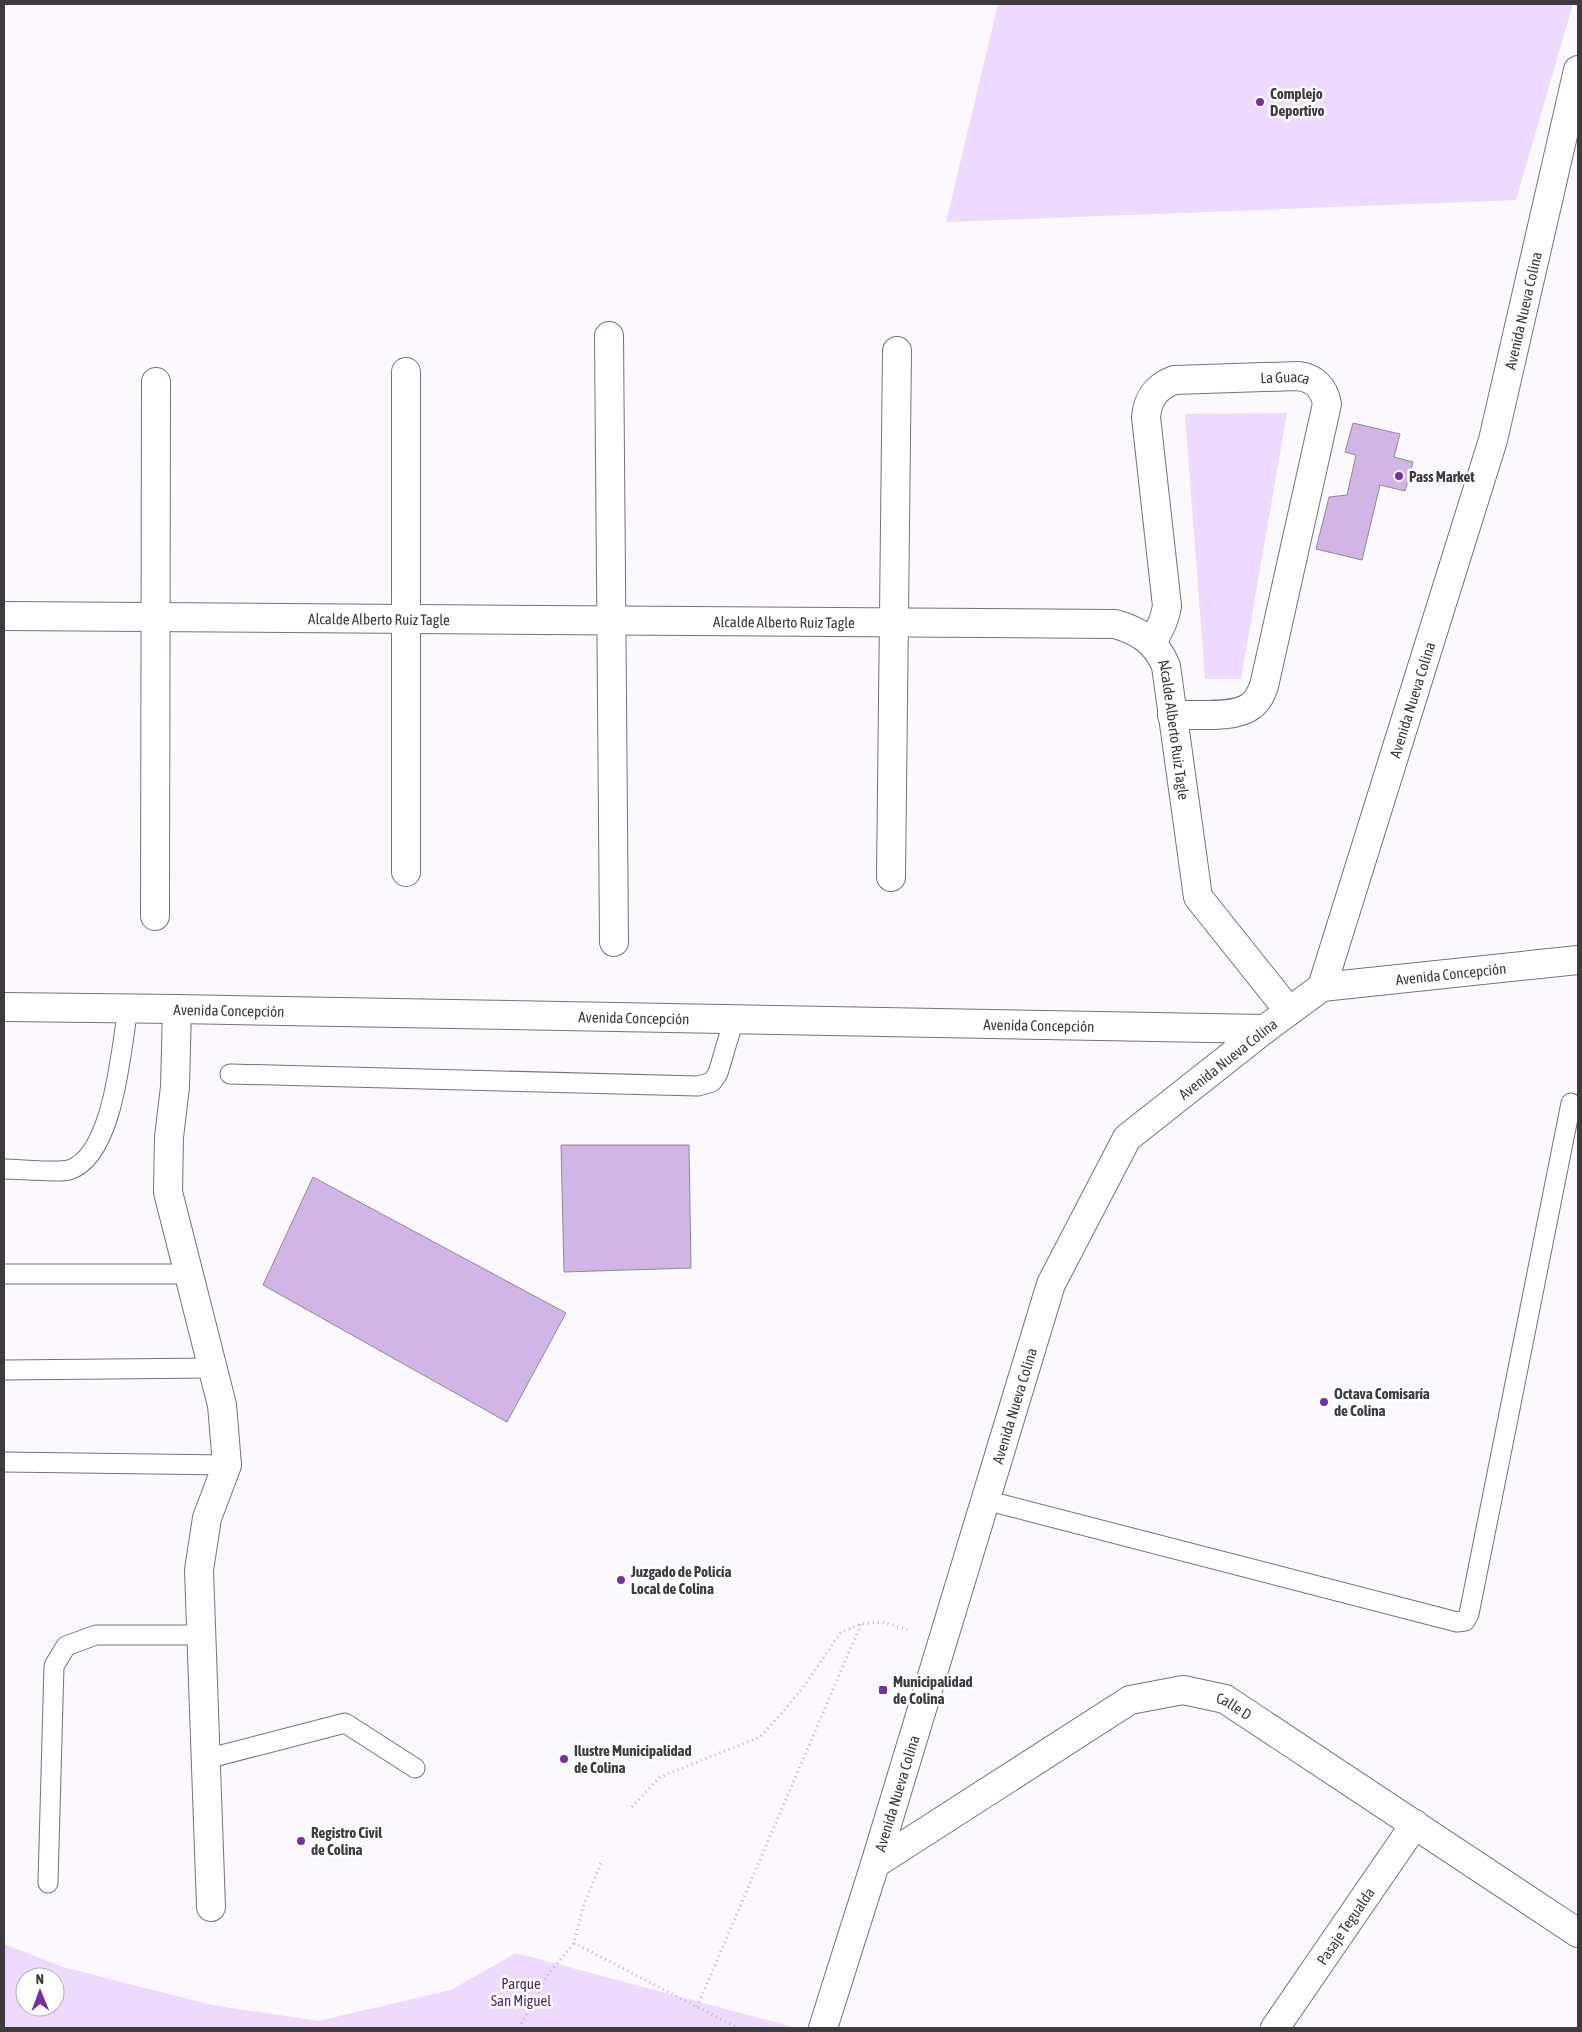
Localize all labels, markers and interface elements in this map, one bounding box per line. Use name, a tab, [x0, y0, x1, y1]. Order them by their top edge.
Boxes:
place label: Complejo Deportivo	[1270, 85, 1325, 119]
marker: Complejo Deportivo	[1254, 96, 1266, 108]
street label: Avenida Nueva Colina	[1501, 250, 1545, 371]
street label: La Guaca	[1260, 367, 1312, 387]
place label: Pass Market	[1409, 468, 1475, 485]
marker: Pass Market	[1393, 470, 1405, 482]
street label: Alcalde Alberto Ruiz Tagle	[308, 610, 450, 628]
street label: Alcalde Alberto Ruiz Tagle	[713, 613, 855, 631]
street label: Avenida Nueva Colina	[1386, 640, 1438, 760]
street label: Alcalde Alberto Ruiz Tagle	[1156, 656, 1193, 801]
street label: Avenida Concepción	[1395, 959, 1507, 988]
street label: Avenida Concepción	[173, 1000, 285, 1019]
street label: Avenida Concepción	[578, 1008, 690, 1027]
street label: Avenida Concepción	[983, 1015, 1095, 1034]
street label: Avenida Nueva Colina	[1175, 1015, 1280, 1103]
street label: Avenida Nueva Colina	[988, 1346, 1040, 1466]
place label: Octava Comisaría de Colina	[1334, 1385, 1430, 1419]
marker: Octava Comisaría de Colina	[1318, 1396, 1330, 1408]
place label: Juzgado de Policía Local de Colina	[630, 1563, 731, 1597]
marker: Juzgado de Policía Local de Colina	[615, 1574, 627, 1586]
place label: Municipalidad de Colina	[893, 1673, 973, 1707]
marker: Municipalidad de Colina	[877, 1684, 889, 1696]
street label: Calle D	[1215, 1689, 1255, 1723]
street label: Avenida Nueva Colina	[871, 1733, 922, 1853]
place label: Ilustre Municipalidad de Colina	[574, 1742, 692, 1776]
marker: Ilustre Municipalidad de Colina	[558, 1753, 570, 1765]
place label: Registro Civil de Colina	[311, 1824, 383, 1858]
marker: Registro Civil de Colina	[295, 1835, 307, 1847]
street label: Pasaje Tegualda	[1313, 1884, 1378, 1968]
north arrow	[15, 1967, 65, 2017]
text: N	[36, 1971, 44, 1987]
park label: Parque San Miguel	[491, 1975, 551, 2009]

